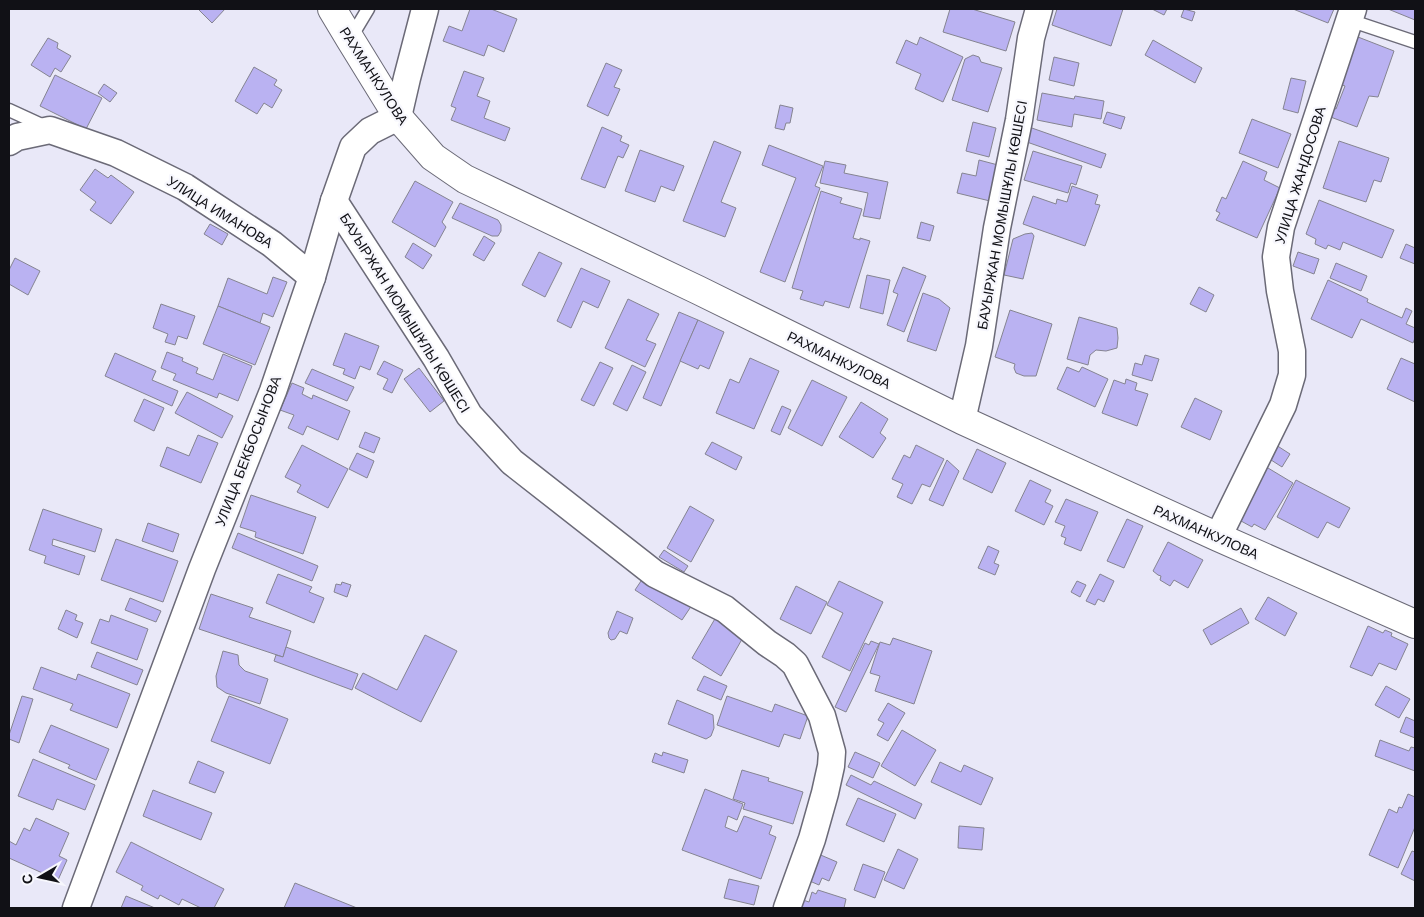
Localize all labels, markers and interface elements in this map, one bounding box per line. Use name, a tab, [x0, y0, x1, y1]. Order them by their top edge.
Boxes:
street label: РАХМАНКУЛОВА	[336, 24, 412, 128]
street label: БАУЫРЖАН МОМЫШҰЛЫ КӨШЕСІ	[974, 99, 1030, 331]
street label: УЛИЦА ЖАНДОСОВА	[1271, 104, 1329, 246]
street label: УЛИЦА ИМАНОВА	[164, 173, 276, 251]
street label: БАУЫРЖАН МОМЫШҰЛЫ КӨШЕСІ	[337, 210, 473, 416]
street label: РАХМАНКУЛОВА	[785, 328, 894, 392]
street label: УЛИЦА БЕКБОСЫНОВА	[212, 373, 284, 528]
street label: РАХМАНКУЛОВА	[1151, 502, 1262, 563]
north arrow	[15, 852, 65, 902]
text: С	[18, 873, 36, 885]

